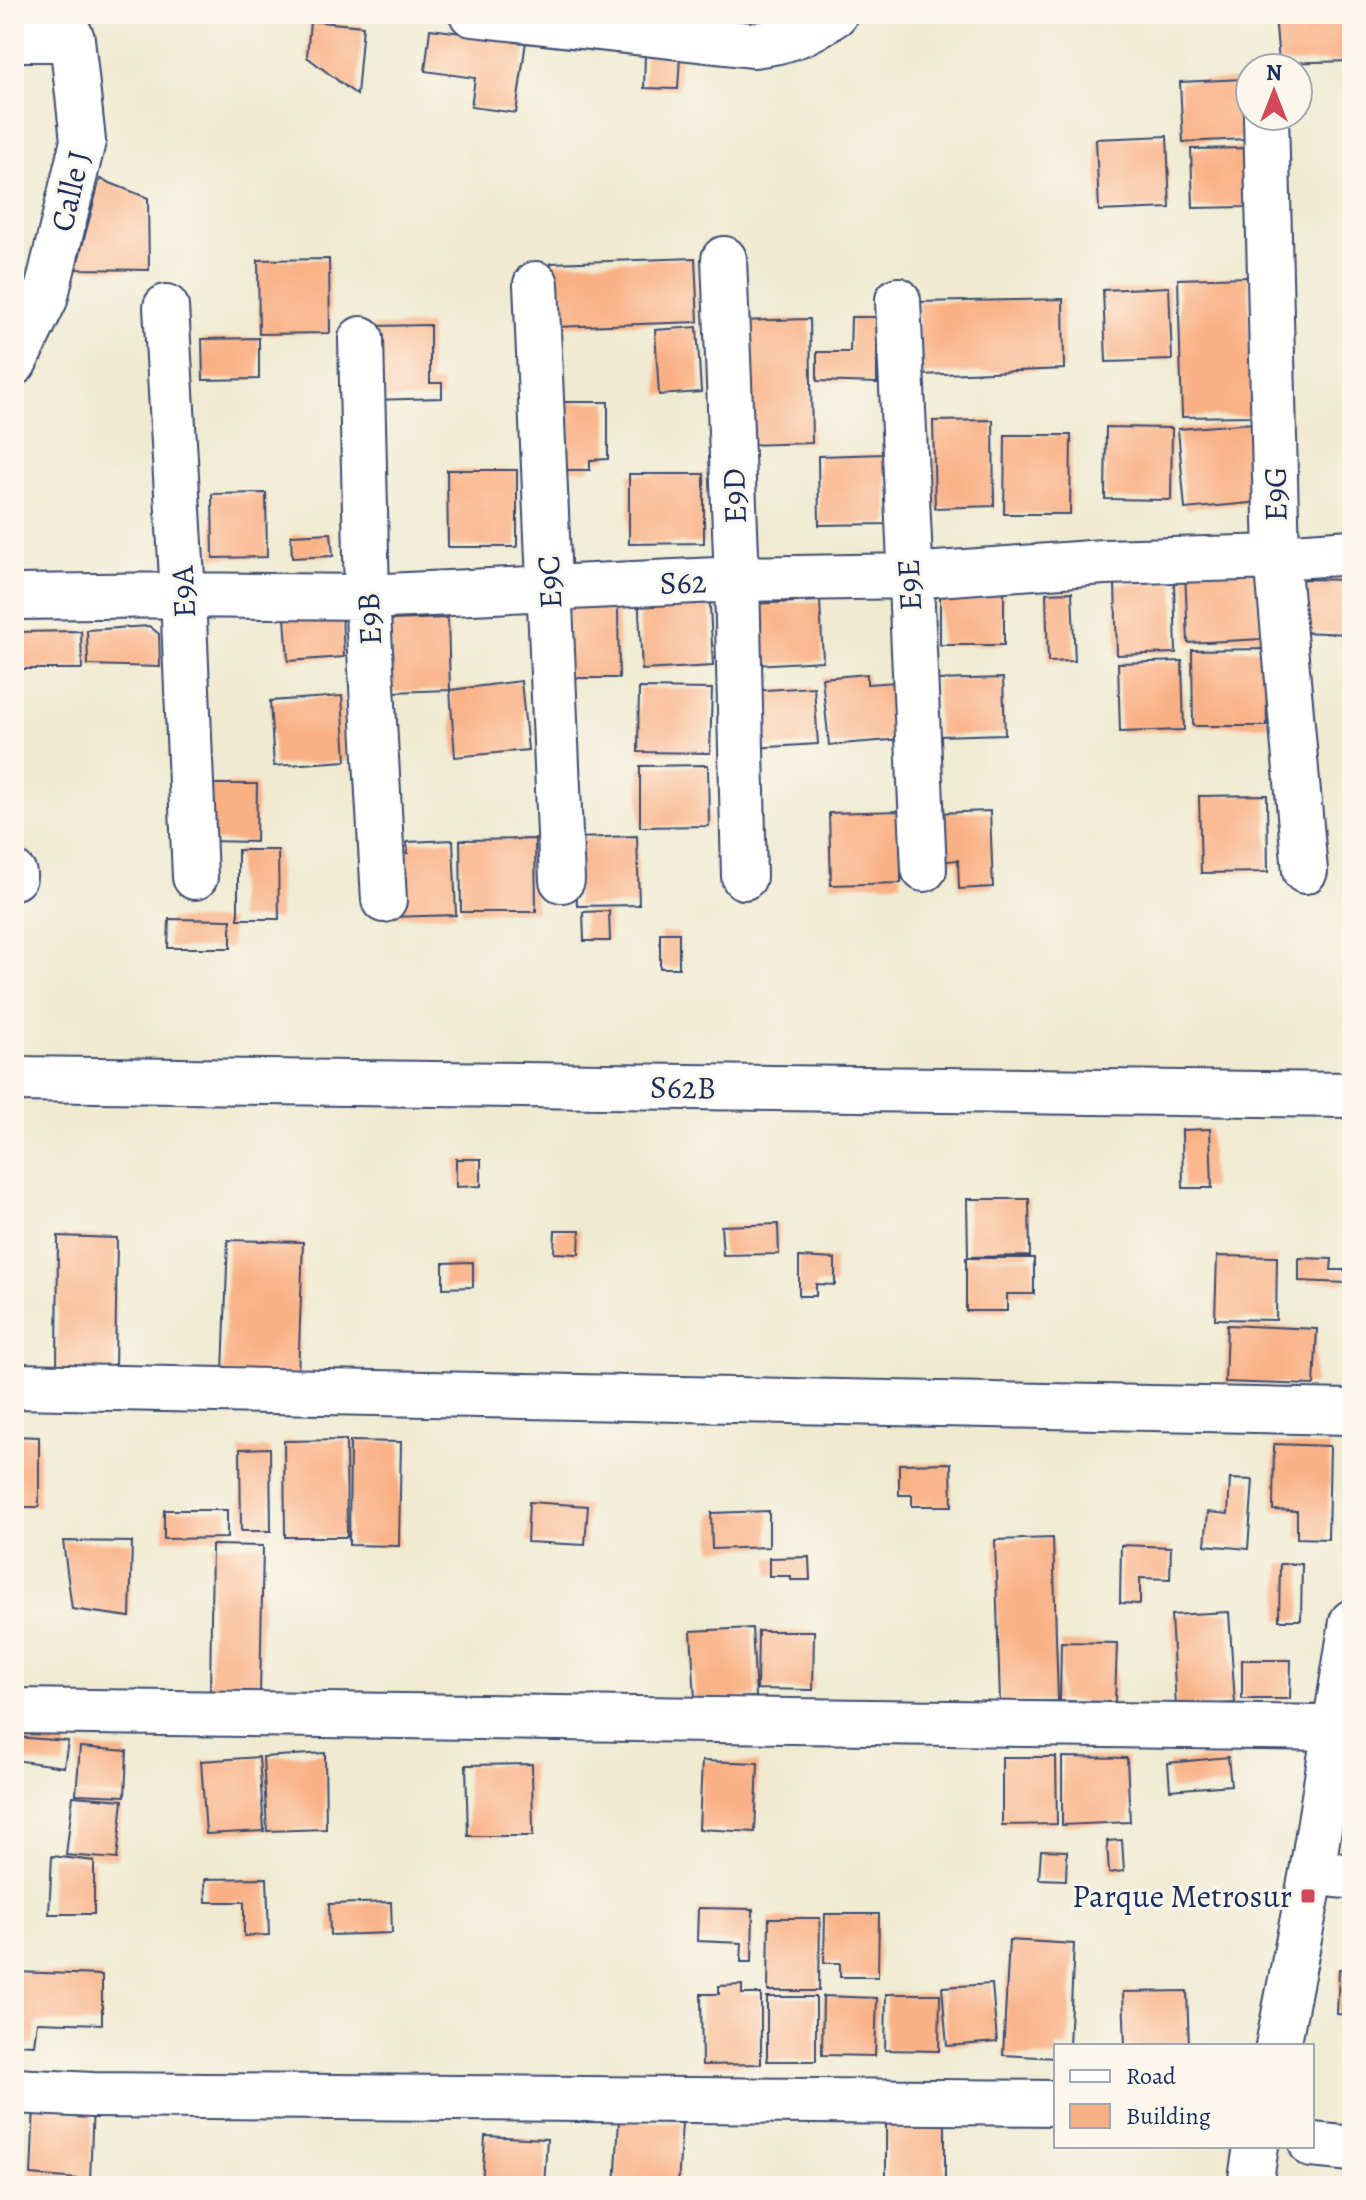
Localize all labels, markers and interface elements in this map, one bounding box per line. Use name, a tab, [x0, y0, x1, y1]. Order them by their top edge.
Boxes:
north arrow	[1234, 52, 1314, 132]
text: N	[1266, 58, 1282, 88]
street label: Calle J	[39, 146, 101, 236]
street label: E9G	[1253, 466, 1297, 522]
street label: E9D	[711, 467, 757, 525]
street label: E9C	[526, 554, 572, 610]
street label: E9E	[886, 558, 932, 612]
street label: S62	[659, 559, 707, 605]
street label: E9A	[160, 564, 206, 619]
street label: E9B	[346, 592, 392, 646]
street label: S62B	[650, 1064, 716, 1110]
place label: Parque Metrosur	[1072, 1874, 1292, 1918]
marker: Parque Metrosur	[1299, 1887, 1317, 1905]
legend	[1054, 2044, 1314, 2148]
text: Road	[1126, 2060, 1176, 2092]
text: Building	[1126, 2100, 1211, 2132]

